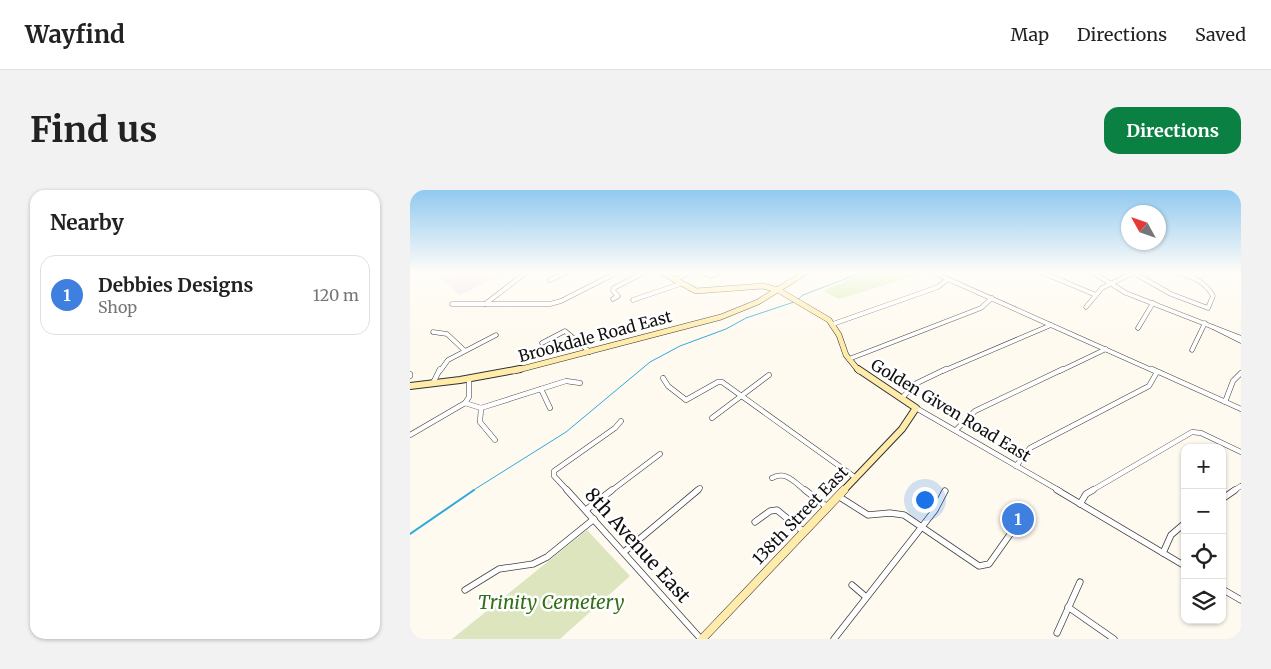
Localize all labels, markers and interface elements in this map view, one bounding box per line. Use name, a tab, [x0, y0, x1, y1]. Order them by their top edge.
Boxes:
text: Wayfind	[25, 19, 125, 50]
text: Map	[1011, 23, 1049, 46]
text: Directions	[1077, 23, 1167, 46]
text: Saved	[1195, 23, 1246, 46]
button: Directions	[1104, 107, 1241, 154]
text: Find us	[30, 108, 157, 152]
north arrow	[1121, 205, 1166, 250]
text: Nearby	[50, 209, 124, 236]
text: Debbies Designs	[98, 273, 253, 297]
text: 1	[63, 285, 71, 305]
text: 120 m	[313, 285, 359, 305]
text: Shop	[98, 297, 137, 317]
street label: Brookdale Road East	[516, 306, 675, 366]
street label: Golden Given Road East	[868, 354, 1035, 466]
map controls	[1181, 444, 1226, 624]
button: +	[1181, 444, 1226, 489]
street label: 138th Street East	[748, 461, 852, 568]
street label: 8th Avenue East	[580, 483, 696, 608]
your location	[912, 487, 938, 513]
button: −	[1181, 489, 1226, 534]
pin: 1	[1002, 500, 1034, 538]
button: locate	[1181, 534, 1226, 579]
button: layers	[1181, 579, 1226, 624]
park label: Trinity Cemetery	[478, 590, 624, 614]

